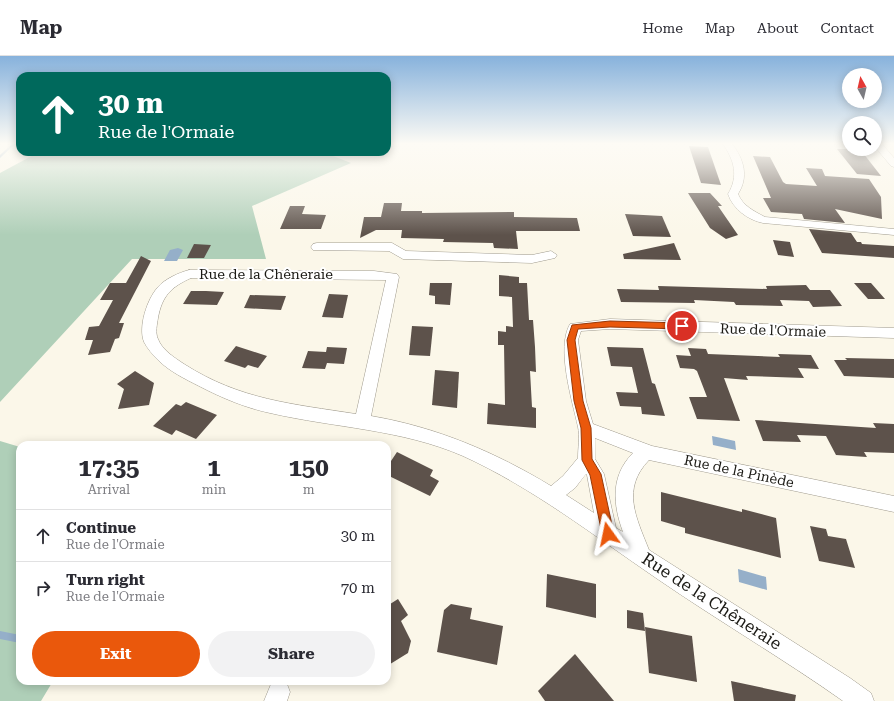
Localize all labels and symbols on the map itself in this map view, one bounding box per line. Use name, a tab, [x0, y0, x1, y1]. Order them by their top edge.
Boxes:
north arrow	[842, 68, 882, 108]
street label: Rue de la Chêneraie	[199, 266, 333, 282]
pin	[665, 309, 699, 343]
street label: Rue de l'Ormaie	[720, 320, 827, 340]
street label: Rue de la Pinède	[683, 452, 796, 491]
position arrow	[587, 513, 629, 555]
street label: Rue de la Chêneraie	[638, 548, 786, 654]

